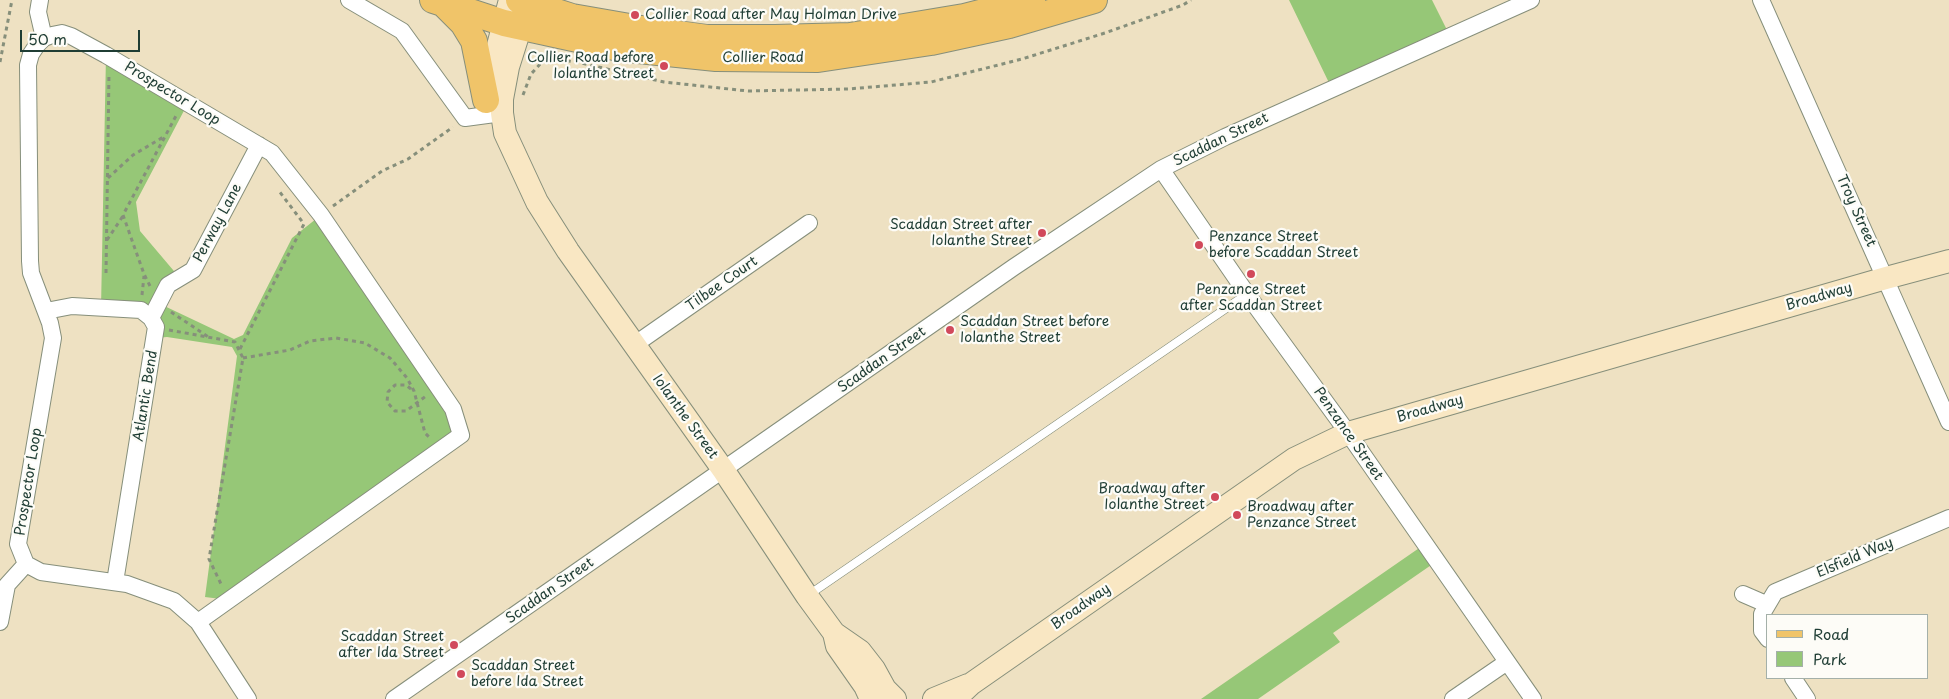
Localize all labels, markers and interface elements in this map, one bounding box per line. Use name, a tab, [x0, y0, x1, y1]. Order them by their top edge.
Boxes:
place label: Collier Road after May Holman Drive	[645, 7, 897, 23]
marker: Collier Road after May Holman Drive	[629, 9, 641, 21]
scale bar	[22, 20, 142, 52]
text: 50 m	[28, 27, 67, 50]
place label: Collier Road before Iolanthe Street	[527, 50, 654, 82]
street label: Collier Road	[722, 50, 804, 66]
street label: Prospector Loop	[121, 59, 223, 129]
marker: Collier Road before Iolanthe Street	[658, 60, 670, 72]
street label: Scaddan Street	[1171, 110, 1271, 170]
street label: Troy Street	[1833, 172, 1879, 250]
street label: Perway Lane	[190, 181, 246, 265]
place label: Scaddan Street after Iolanthe Street	[890, 217, 1032, 250]
marker: Scaddan Street after Iolanthe Street	[1036, 227, 1048, 239]
place label: Penzance Street before Scaddan Street	[1209, 229, 1358, 262]
marker: Penzance Street before Scaddan Street	[1193, 239, 1205, 251]
street label: Tilbee Court	[683, 253, 761, 315]
marker: Penzance Street after Scaddan Street	[1245, 268, 1257, 280]
street label: Broadway	[1784, 280, 1854, 314]
place label: Penzance Street after Scaddan Street	[1180, 282, 1322, 314]
place label: Scaddan Street before Iolanthe Street	[960, 314, 1109, 347]
street label: Scaddan Street	[835, 323, 929, 397]
marker: Scaddan Street before Iolanthe Street	[944, 324, 956, 336]
street label: Atlantic Bend	[130, 349, 162, 443]
street label: Iolanthe Street	[649, 371, 721, 463]
street label: Penzance Street	[1310, 384, 1386, 484]
street label: Broadway	[1395, 392, 1465, 426]
street label: Prospector Loop	[12, 427, 46, 537]
place label: Broadway after Iolanthe Street	[1098, 481, 1205, 514]
marker: Broadway after Iolanthe Street	[1209, 491, 1221, 503]
place label: Broadway after Penzance Street	[1247, 499, 1357, 532]
marker: Broadway after Penzance Street	[1231, 509, 1243, 521]
street label: Elsfield Way	[1814, 534, 1896, 582]
street label: Scaddan Street	[503, 554, 597, 628]
street label: Broadway	[1048, 581, 1114, 633]
legend	[1766, 614, 1929, 679]
text: Road	[1813, 622, 1849, 645]
place label: Scaddan Street after Ida Street	[338, 629, 444, 662]
marker: Scaddan Street after Ida Street	[448, 639, 460, 651]
text: Park	[1813, 647, 1847, 670]
place label: Scaddan Street before Ida Street	[471, 658, 584, 690]
marker: Scaddan Street before Ida Street	[455, 668, 467, 680]

